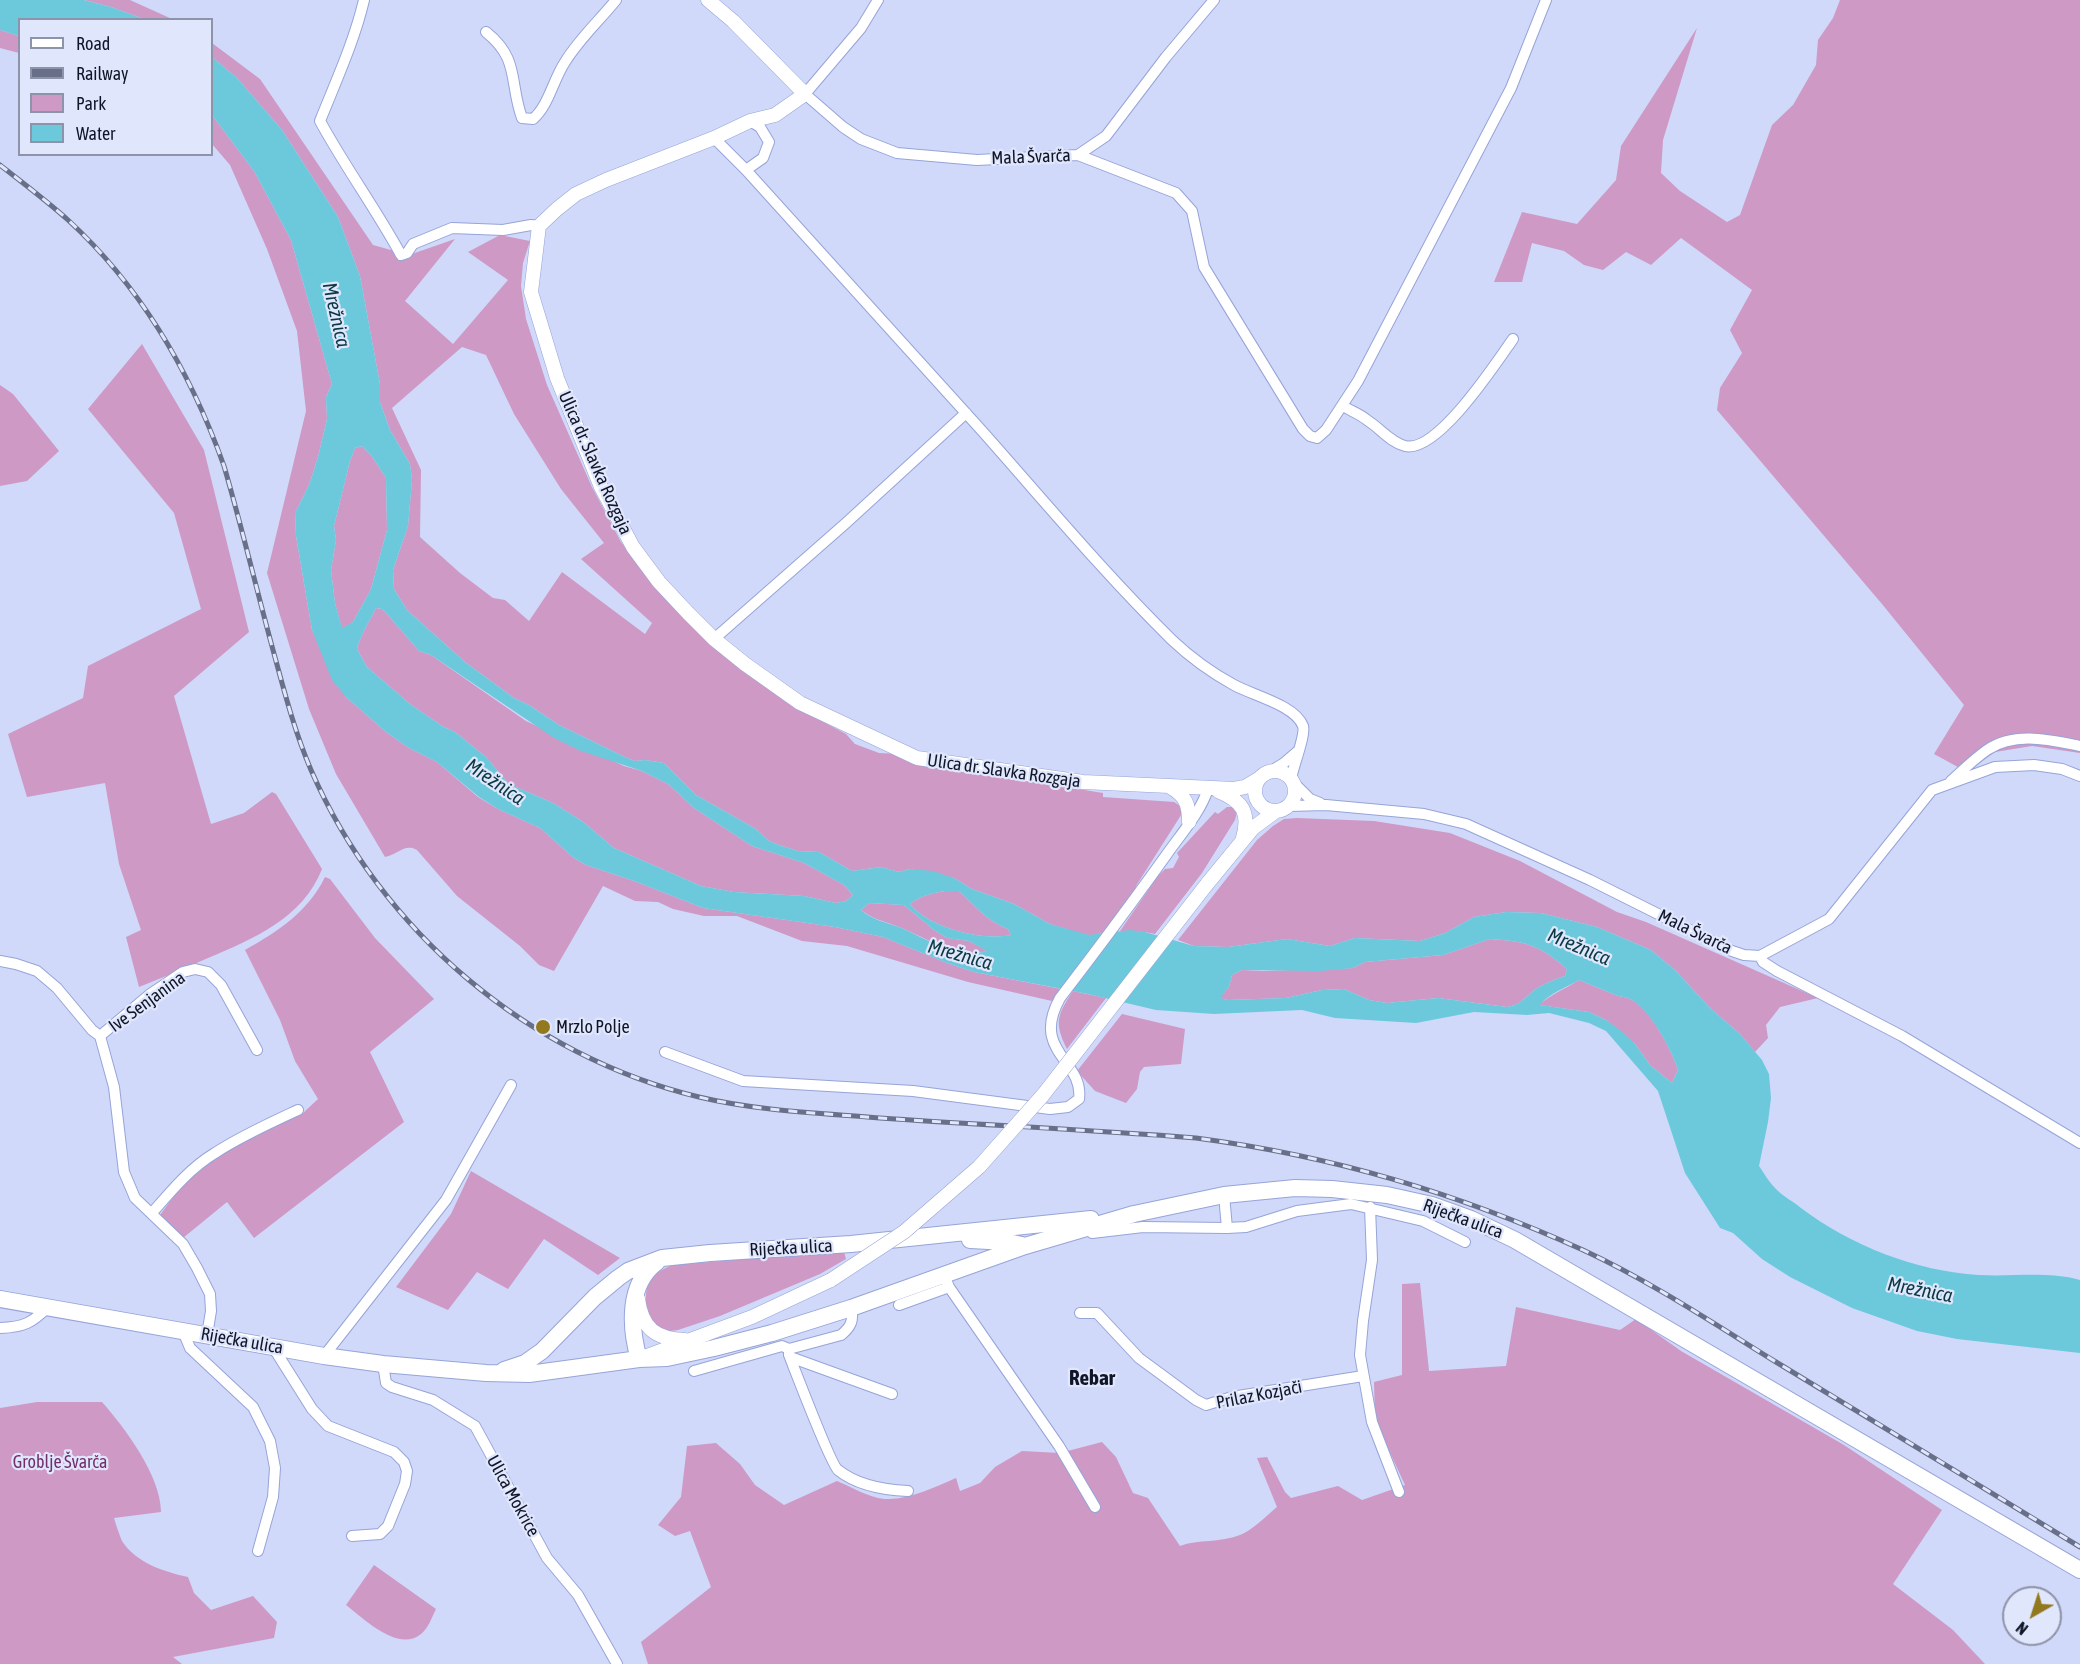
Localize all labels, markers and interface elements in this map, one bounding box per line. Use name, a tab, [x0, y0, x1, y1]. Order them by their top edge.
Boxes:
legend	[18, 18, 213, 156]
text: Road	[76, 33, 110, 54]
text: Railway	[76, 63, 128, 84]
text: Park	[76, 93, 106, 114]
text: Water	[76, 123, 115, 144]
street label: Mala Švarča	[991, 145, 1071, 169]
water label: Mrežnica	[317, 280, 355, 350]
street label: Ulica dr. Slavka Rozgaja	[554, 388, 636, 538]
street label: Ulica dr. Slavka Rozgaja	[926, 750, 1082, 792]
water label: Mrežnica	[461, 754, 529, 810]
street label: Mala Švarča	[1655, 905, 1735, 959]
water label: Mrežnica	[1544, 923, 1614, 971]
water label: Mrežnica	[925, 934, 995, 976]
street label: Ive Senjanina	[104, 967, 190, 1037]
place label: Mrzlo Polje	[556, 1016, 630, 1038]
marker: Mrzlo Polje	[534, 1018, 552, 1036]
street label: Riječka ulica	[1420, 1195, 1506, 1243]
street label: Riječka ulica	[749, 1235, 833, 1261]
water label: Mrežnica	[1885, 1272, 1955, 1308]
street label: Riječka ulica	[199, 1323, 285, 1359]
district label: Rebar	[1069, 1365, 1115, 1391]
street label: Prilaz Kozjači	[1214, 1376, 1304, 1414]
park label: Groblje Švarča	[13, 1451, 107, 1473]
street label: Ulica Mokrice	[482, 1452, 544, 1540]
north arrow	[2002, 1586, 2062, 1646]
text: N	[2013, 1618, 2031, 1638]

